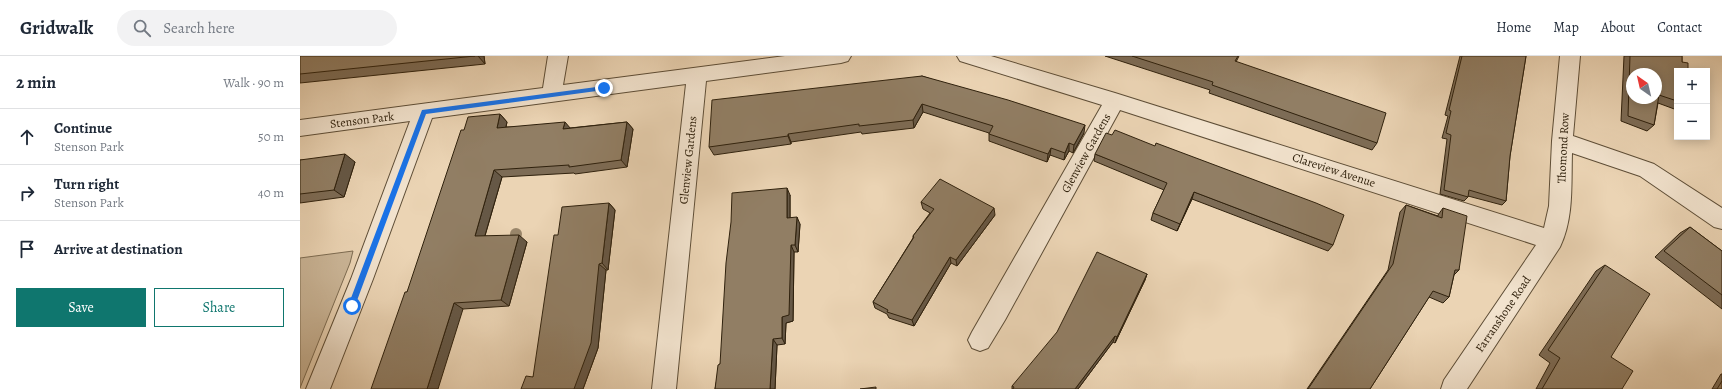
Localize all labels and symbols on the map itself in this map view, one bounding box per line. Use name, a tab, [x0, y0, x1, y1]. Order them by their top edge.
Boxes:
north arrow	[1626, 68, 1662, 104]
route end	[595, 79, 613, 97]
street label: Stenson Park	[329, 108, 395, 132]
street label: Glenview Gardens	[1058, 110, 1115, 196]
street label: Thomond Row	[1553, 112, 1573, 184]
street label: Glenview Gardens	[675, 115, 701, 205]
street label: Clareview Avenue	[1290, 149, 1378, 191]
street label: Farranshone Road	[1471, 272, 1535, 355]
route start	[343, 297, 361, 315]

